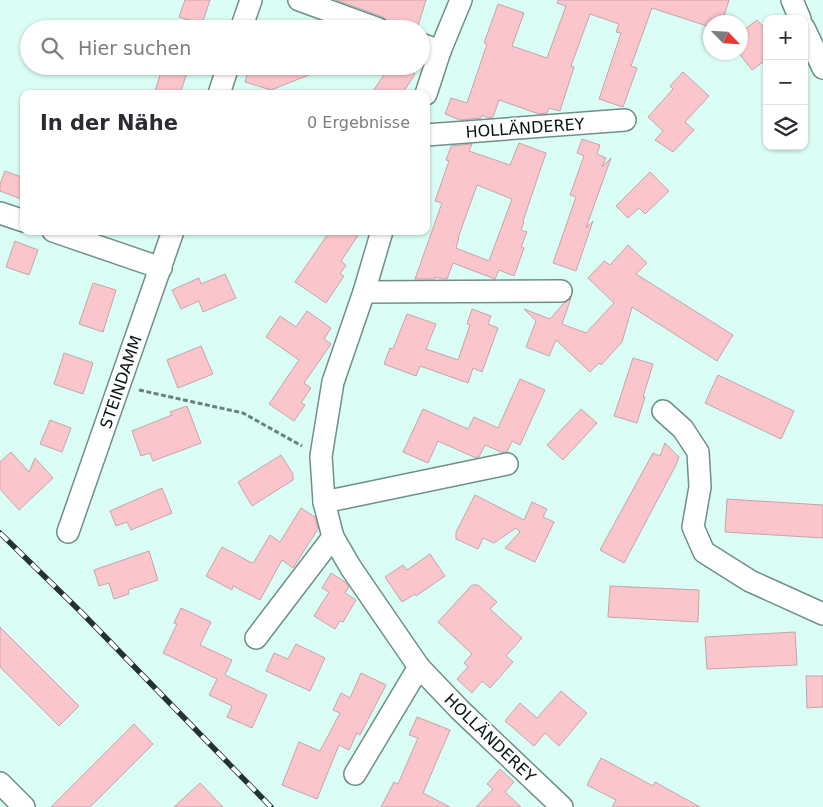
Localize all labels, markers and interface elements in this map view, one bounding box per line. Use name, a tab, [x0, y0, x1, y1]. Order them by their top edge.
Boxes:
north arrow	[703, 15, 748, 60]
map controls	[763, 15, 808, 150]
button: +	[763, 15, 808, 60]
search box	[20, 20, 430, 75]
icon: search	[38, 34, 66, 62]
text: Hier suchen	[78, 37, 191, 59]
button: −	[763, 60, 808, 105]
button: layers	[763, 105, 808, 150]
text: In der Nähe	[40, 111, 178, 135]
text: 0 Ergebnisse	[307, 113, 410, 132]
street label: HOLLÄNDEREY	[465, 114, 585, 142]
street label: STEINDAMM	[96, 333, 146, 431]
street label: HOLLÄNDEREY	[441, 690, 540, 786]

